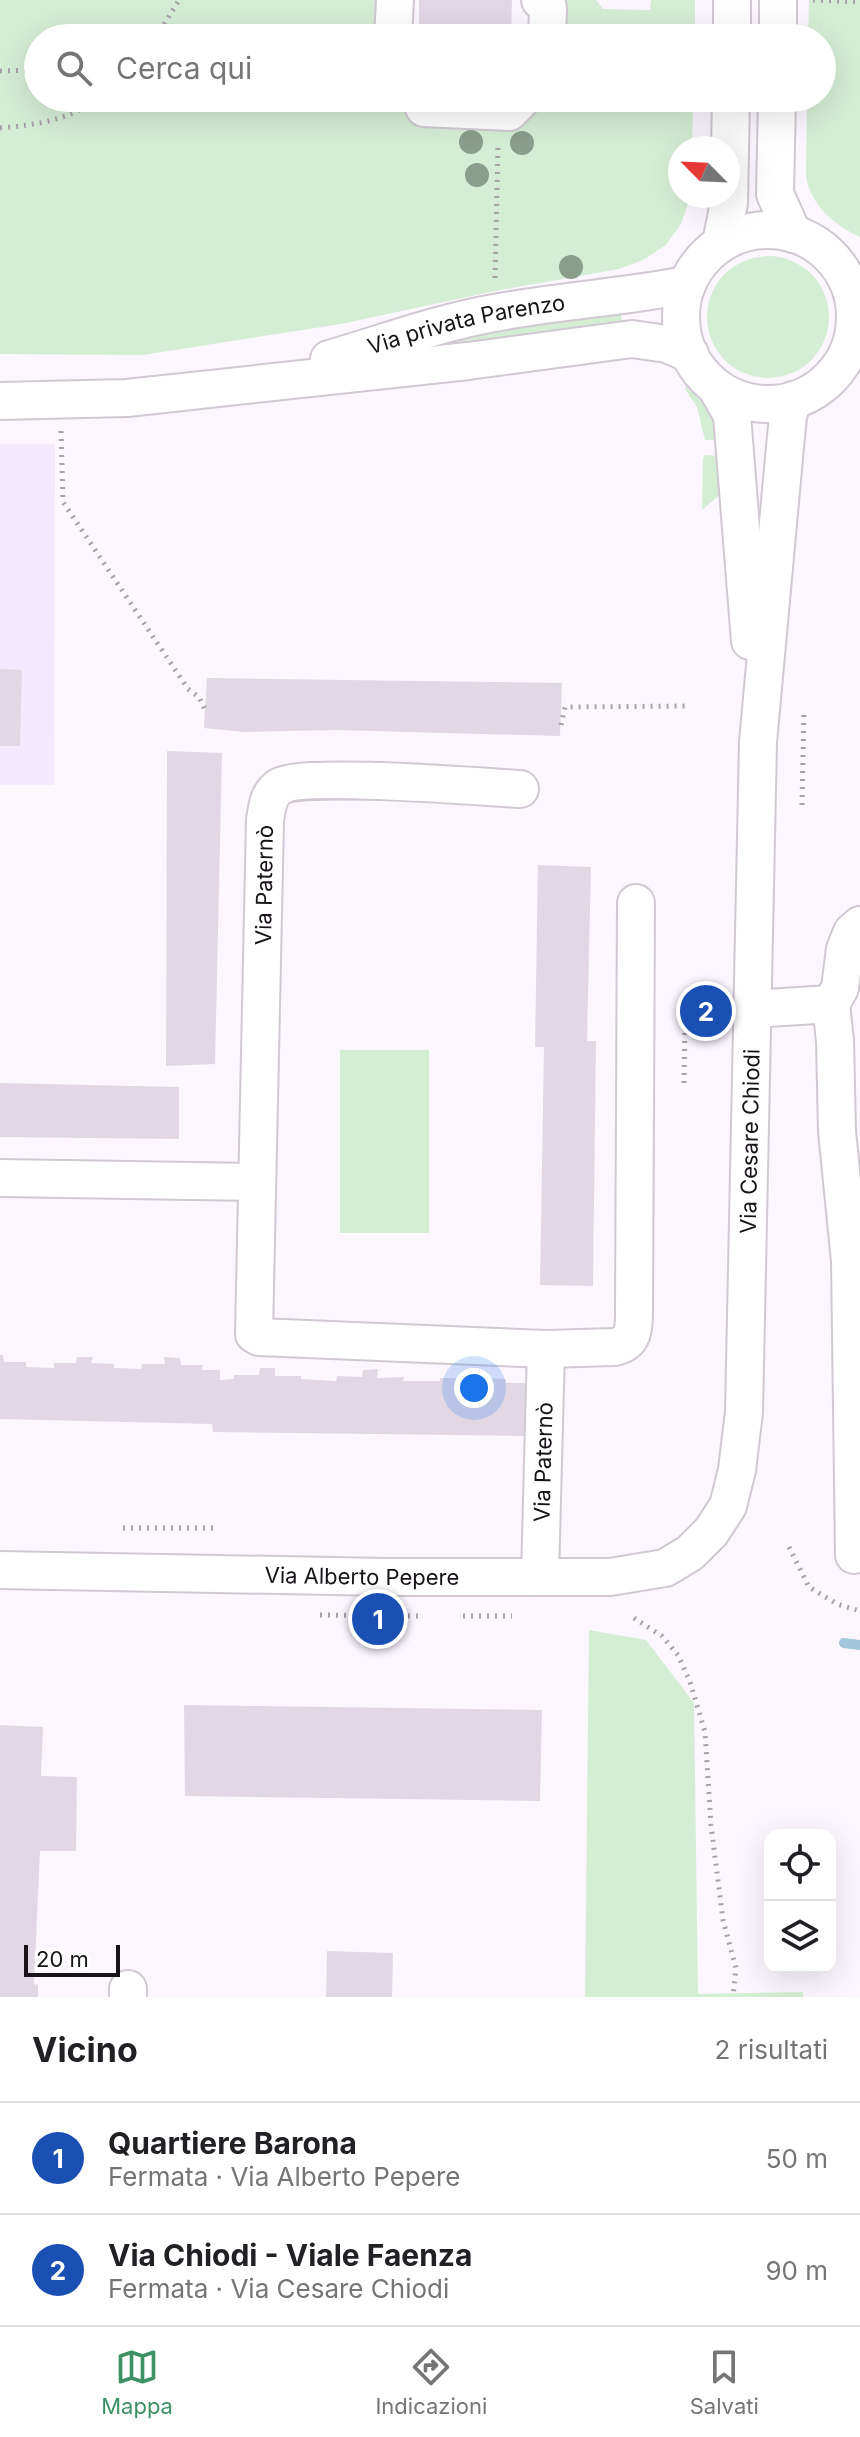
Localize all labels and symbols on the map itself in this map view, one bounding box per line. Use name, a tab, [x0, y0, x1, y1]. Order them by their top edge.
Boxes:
north arrow	[668, 136, 740, 208]
street label: Via privata Parenzo	[364, 289, 567, 359]
street label: Via Paternò	[250, 825, 278, 945]
pin: 2	[680, 981, 732, 1041]
street label: Via Cesare Chiodi	[735, 1048, 765, 1234]
your location	[454, 1368, 494, 1408]
street label: Via Paternò	[528, 1402, 558, 1522]
street label: Via Alberto Pepere	[264, 1562, 459, 1590]
pin: 1	[352, 1589, 404, 1649]
scale bar	[24, 1941, 120, 1977]

